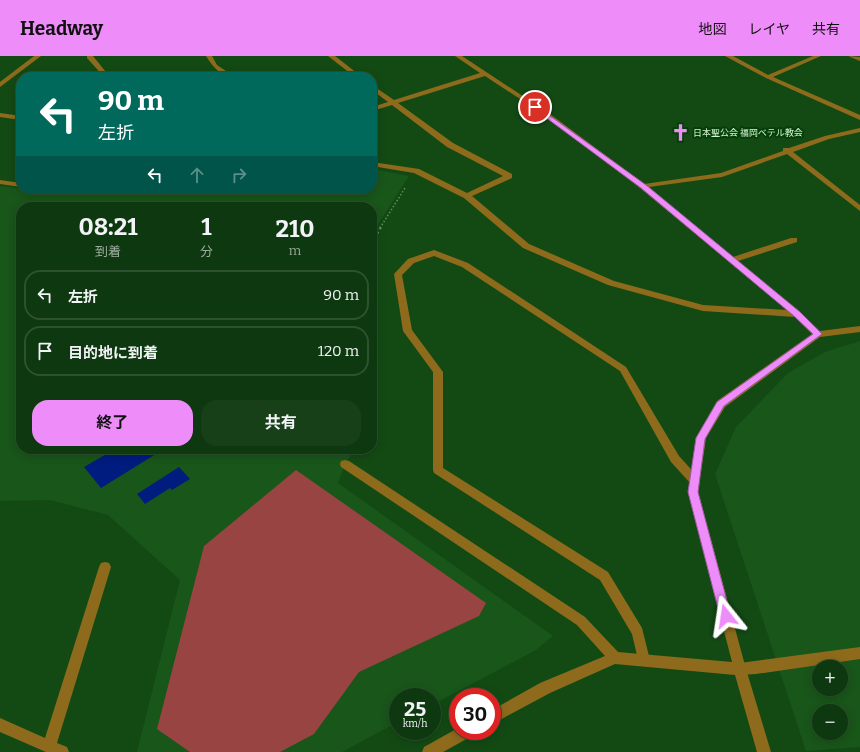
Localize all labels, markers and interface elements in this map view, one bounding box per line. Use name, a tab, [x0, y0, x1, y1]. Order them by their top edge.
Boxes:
text: Headway	[20, 17, 103, 40]
text: 地図	[698, 21, 726, 38]
text: レイヤ	[748, 21, 790, 38]
text: 共有	[812, 21, 840, 38]
text: 90 m	[98, 84, 164, 117]
icon: left	[32, 88, 84, 140]
pin	[518, 90, 552, 124]
icon: arrive	[524, 96, 546, 118]
text: 左折	[98, 122, 134, 144]
church icon: 日本聖公会 福岡ベテル教会	[670, 123, 690, 143]
place label: 日本聖公会 福岡ベテル教会	[693, 128, 803, 138]
icon: left	[144, 164, 166, 186]
icon: ahead	[186, 164, 208, 186]
icon: right	[228, 164, 250, 186]
text: 08:21	[78, 213, 138, 241]
text: 1	[201, 213, 212, 241]
text: 210	[275, 215, 315, 243]
text: m	[289, 243, 301, 258]
text: 到着	[95, 244, 121, 259]
text: 分	[200, 244, 213, 259]
icon: left	[34, 284, 56, 306]
text: 90 m	[323, 286, 359, 304]
text: 左折	[68, 288, 98, 306]
icon: arrive	[34, 340, 56, 362]
text: 120 m	[318, 342, 359, 360]
text: 目的地に到着	[68, 344, 158, 362]
button: 終了	[32, 400, 193, 446]
button: 共有	[201, 400, 361, 446]
position arrow	[705, 595, 747, 637]
map controls	[812, 660, 848, 740]
button: +	[812, 660, 848, 696]
speed limit sign: 30	[449, 688, 501, 740]
text: 25	[404, 697, 426, 721]
button: −	[812, 704, 848, 740]
text: km/h	[403, 718, 427, 730]

